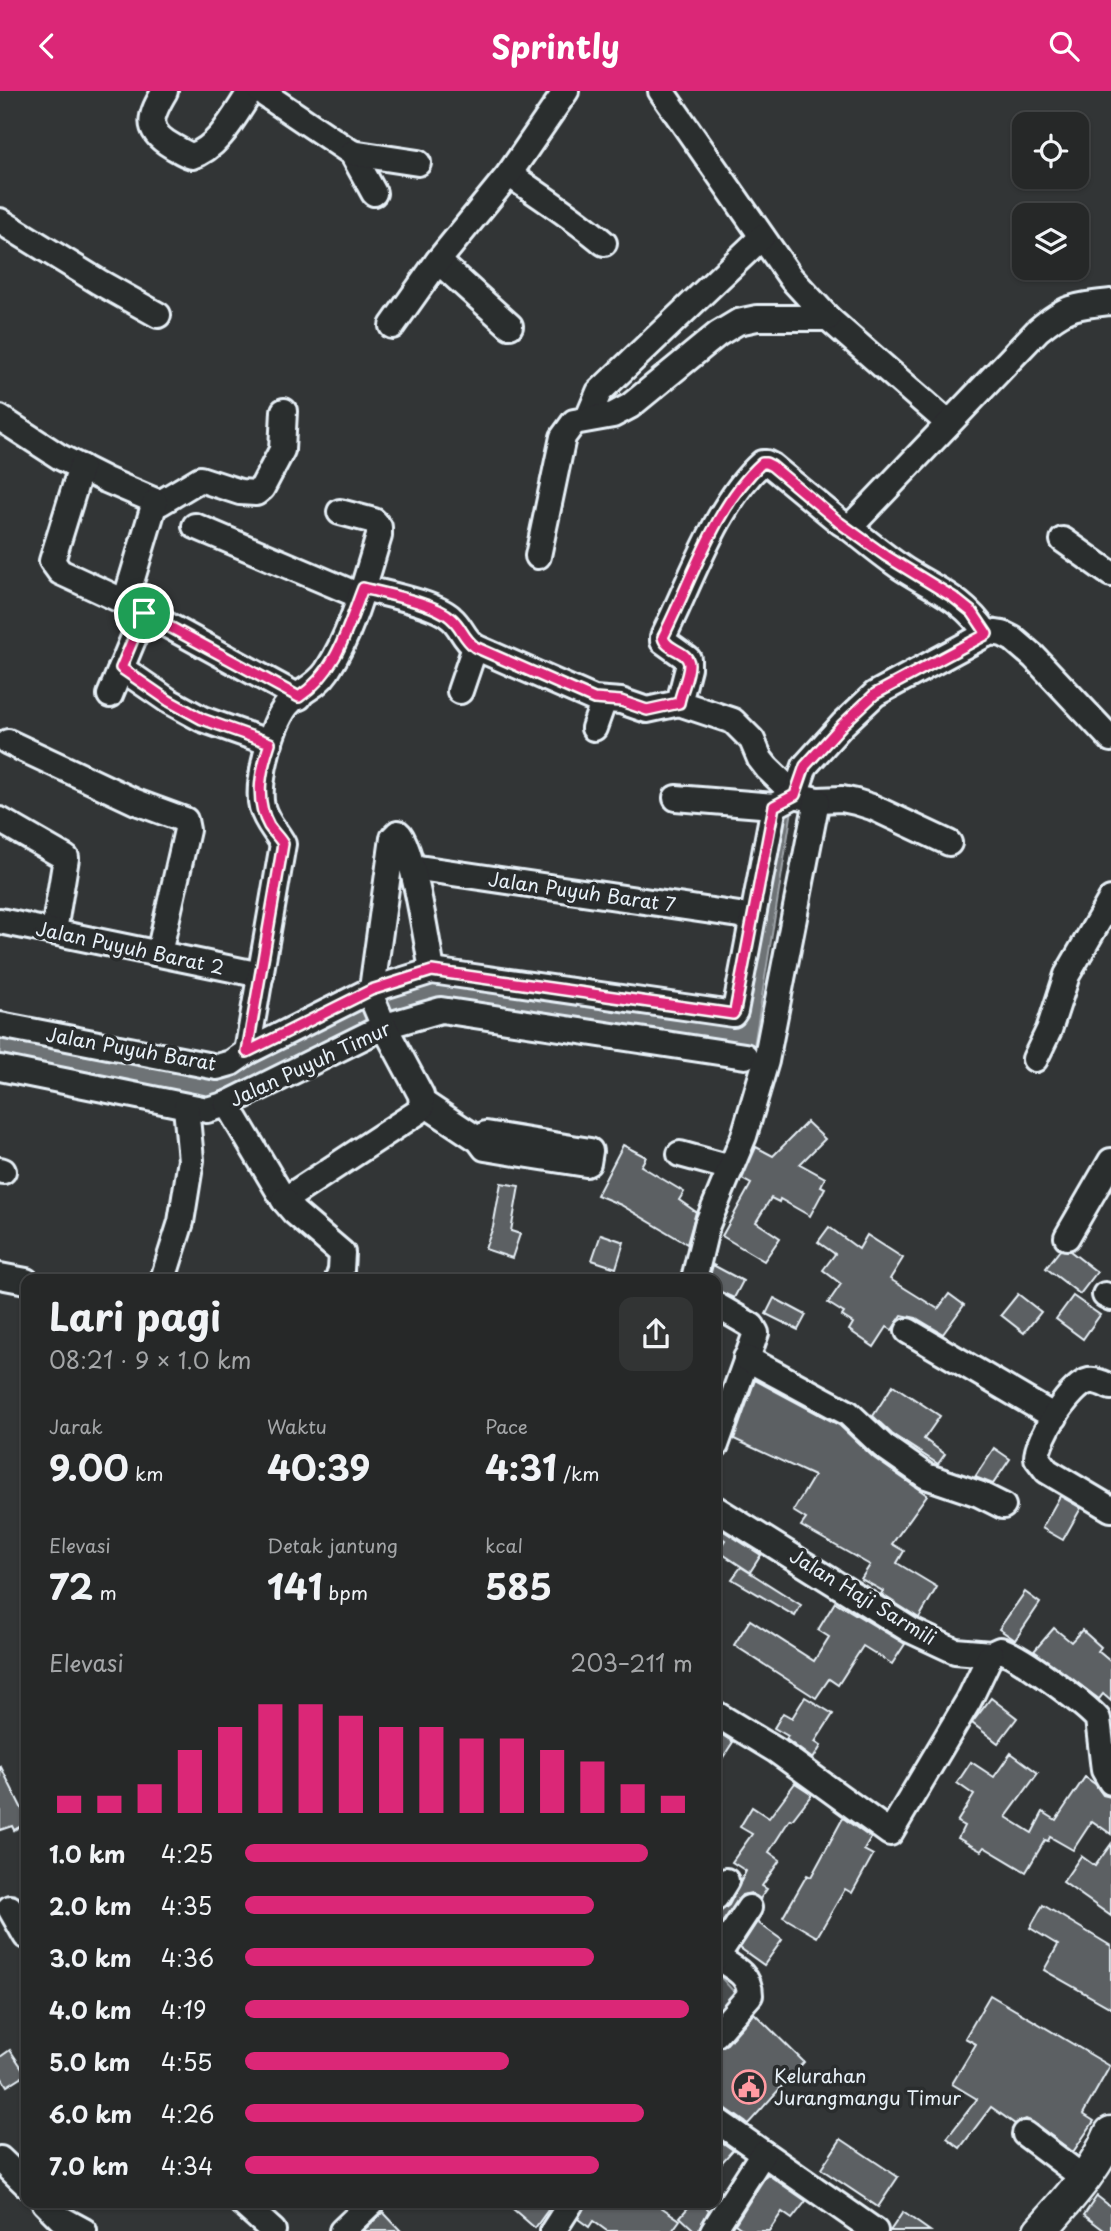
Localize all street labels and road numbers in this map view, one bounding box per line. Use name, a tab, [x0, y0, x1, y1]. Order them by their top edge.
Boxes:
street label: Jalan Puyuh Barat 7	[487, 864, 678, 918]
street label: Jalan Puyuh Barat 2	[33, 913, 227, 981]
street label: Jalan Puyuh Timur	[224, 1013, 395, 1113]
street label: Jalan Puyuh Barat	[44, 1019, 219, 1077]
street label: Jalan Haji Sarmili	[785, 1541, 942, 1651]

